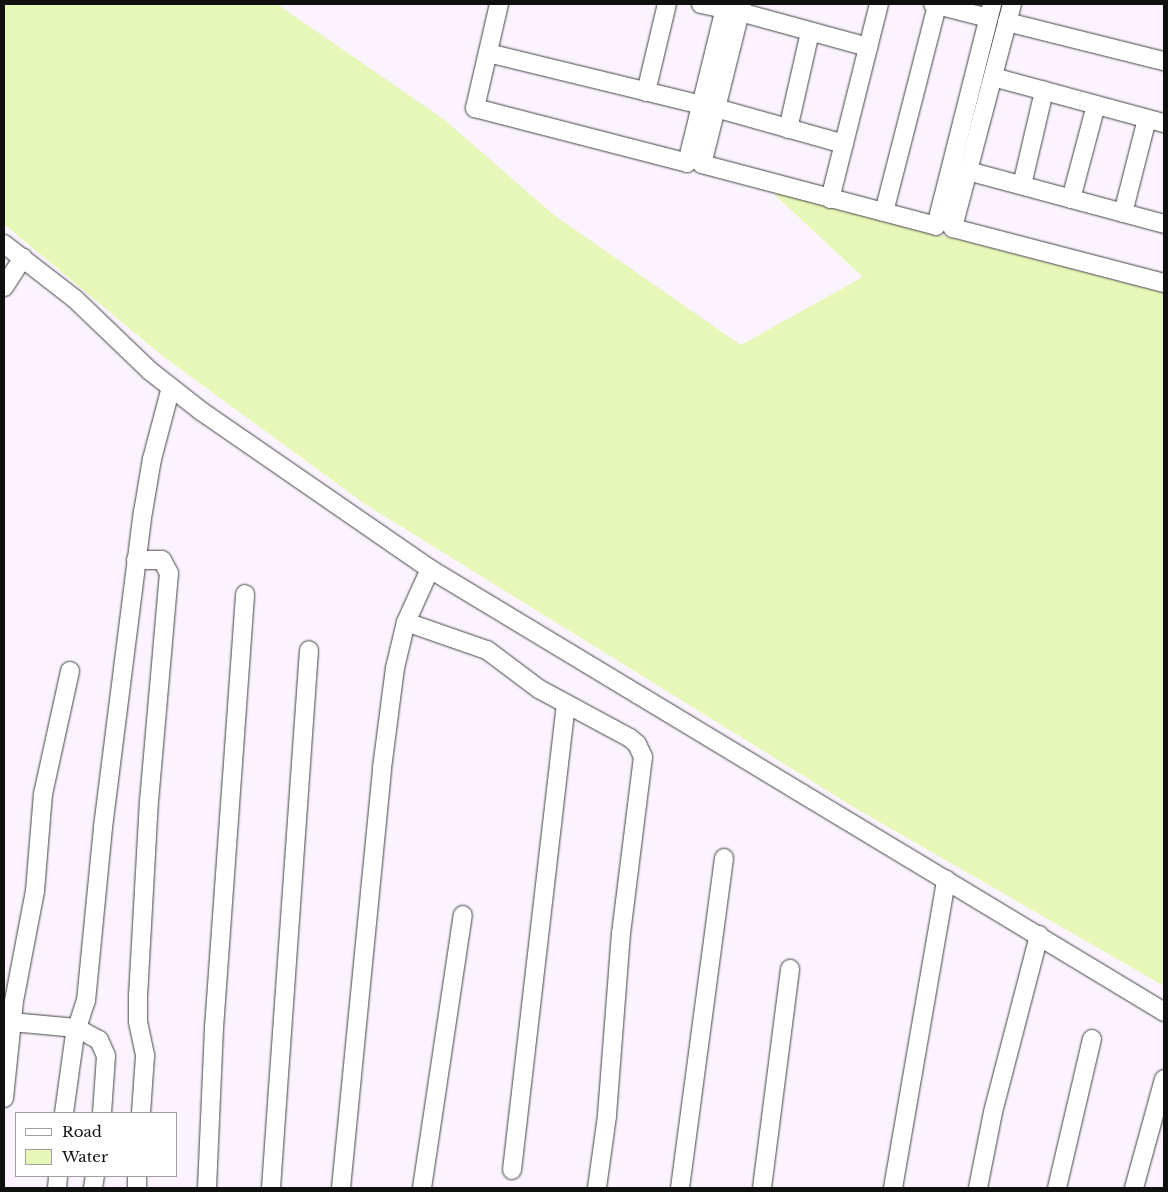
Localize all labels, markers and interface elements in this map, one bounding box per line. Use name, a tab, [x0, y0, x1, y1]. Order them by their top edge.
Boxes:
legend	[15, 1112, 178, 1177]
text: Road	[62, 1122, 102, 1141]
text: Water	[62, 1147, 108, 1166]

